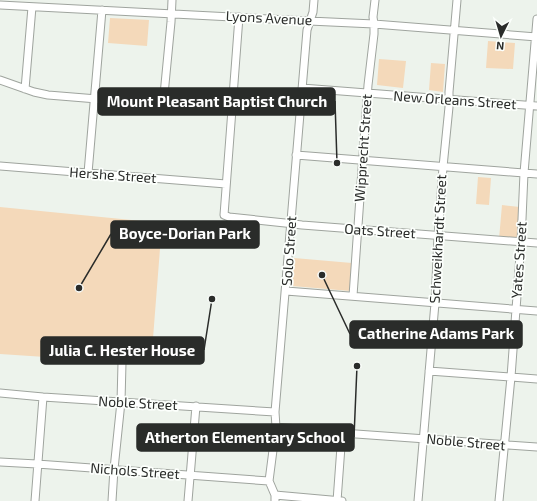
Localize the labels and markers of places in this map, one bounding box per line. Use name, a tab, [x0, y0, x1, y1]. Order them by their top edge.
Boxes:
callout: Mount Pleasant Baptist Church	[98, 88, 335, 115]
callout: Boyce-Dorian Park	[111, 221, 259, 248]
callout: Catherine Adams Park	[350, 321, 522, 348]
callout: Julia C. Hester House	[41, 337, 204, 364]
callout: Atherton Elementary School	[137, 424, 354, 451]

